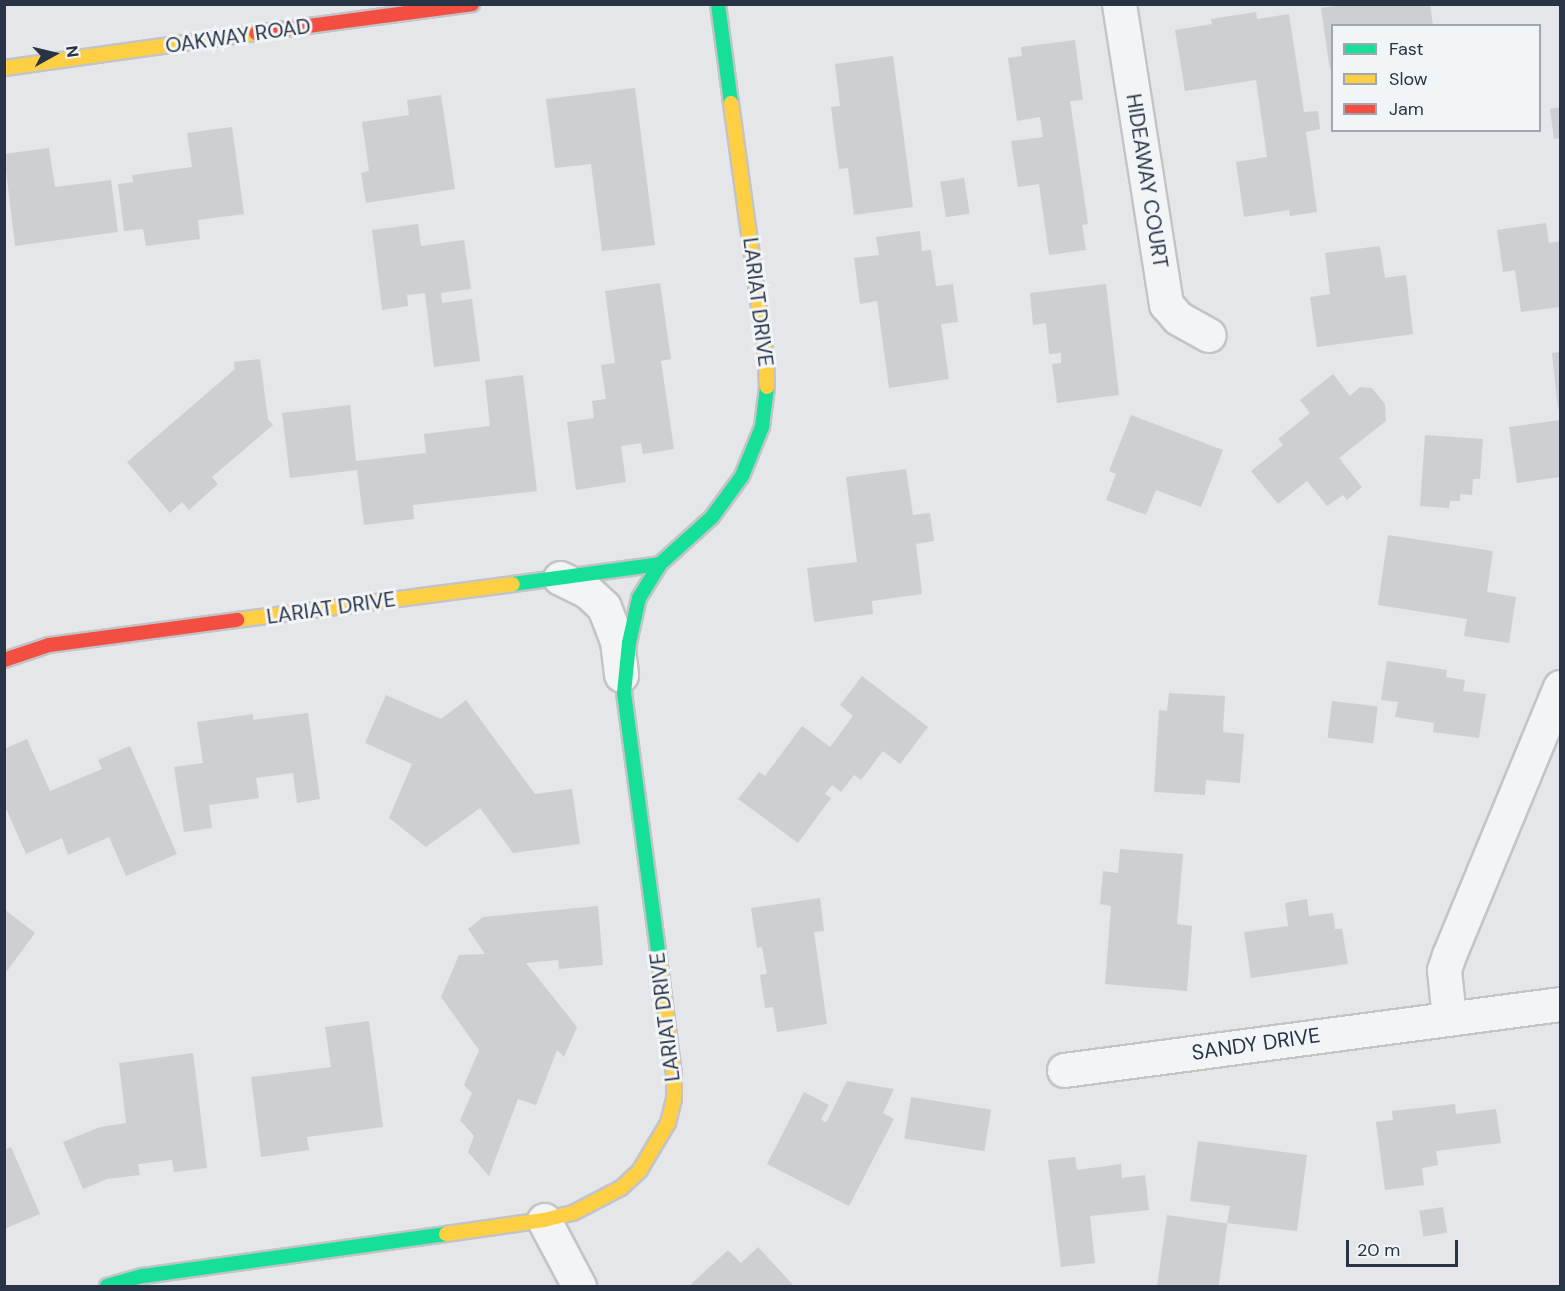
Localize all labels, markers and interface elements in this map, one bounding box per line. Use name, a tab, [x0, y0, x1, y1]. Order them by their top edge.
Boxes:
street label: OAKWAY ROAD	[164, 13, 312, 59]
north arrow	[24, 24, 84, 84]
legend	[1331, 24, 1541, 132]
text: Fast	[1389, 37, 1424, 61]
text: N	[61, 44, 84, 59]
text: Slow	[1389, 67, 1428, 91]
street label: HIDEAWAY COURT	[1121, 92, 1173, 270]
text: Jam	[1389, 97, 1424, 121]
street label: LARIAT DRIVE	[738, 236, 778, 368]
street label: LARIAT DRIVE	[265, 586, 397, 630]
street label: LARIAT DRIVE	[645, 951, 685, 1083]
street label: SANDY DRIVE	[1190, 1023, 1322, 1065]
scale bar	[1349, 1228, 1462, 1266]
text: 20 m	[1357, 1238, 1400, 1262]

